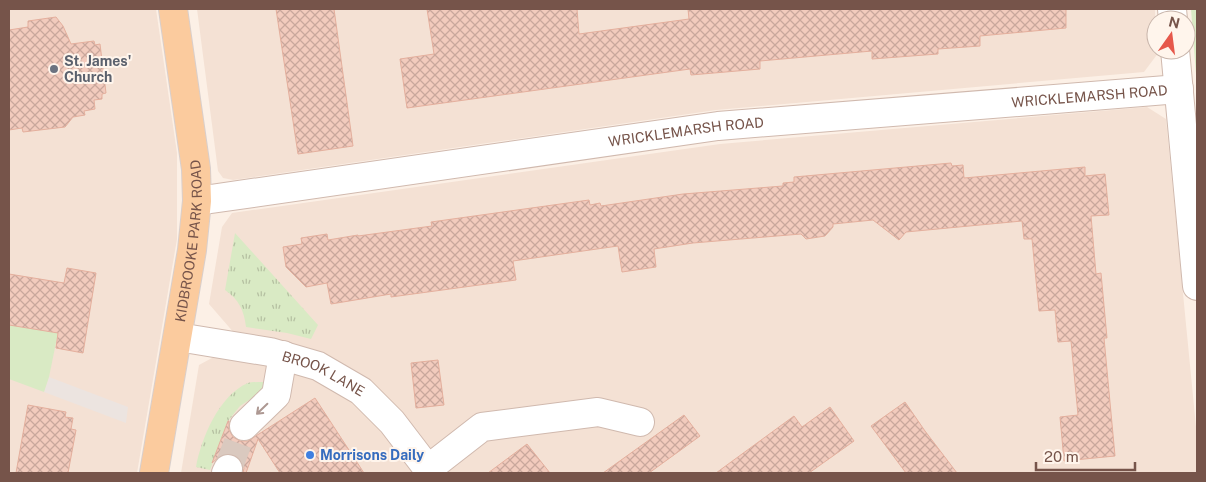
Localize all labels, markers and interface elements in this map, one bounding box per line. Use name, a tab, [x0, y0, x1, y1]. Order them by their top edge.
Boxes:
north arrow	[1146, 10, 1196, 60]
text: N	[1167, 13, 1181, 31]
place label: St. James' Church	[64, 53, 131, 85]
marker: St. James' Church	[48, 63, 60, 75]
street label: WRICKLEMARSH ROAD	[1011, 82, 1168, 110]
street label: WRICKLEMARSH ROAD	[607, 114, 764, 150]
street label: KIDBROOKE PARK ROAD	[172, 159, 205, 323]
street label: BROOK LANE	[280, 348, 368, 399]
one-way arrow	[255, 403, 268, 415]
scale bar	[1036, 440, 1135, 472]
place label: Morrisons Daily	[320, 447, 424, 463]
text: 20 m	[1044, 448, 1079, 465]
marker: Morrisons Daily	[304, 449, 316, 461]

